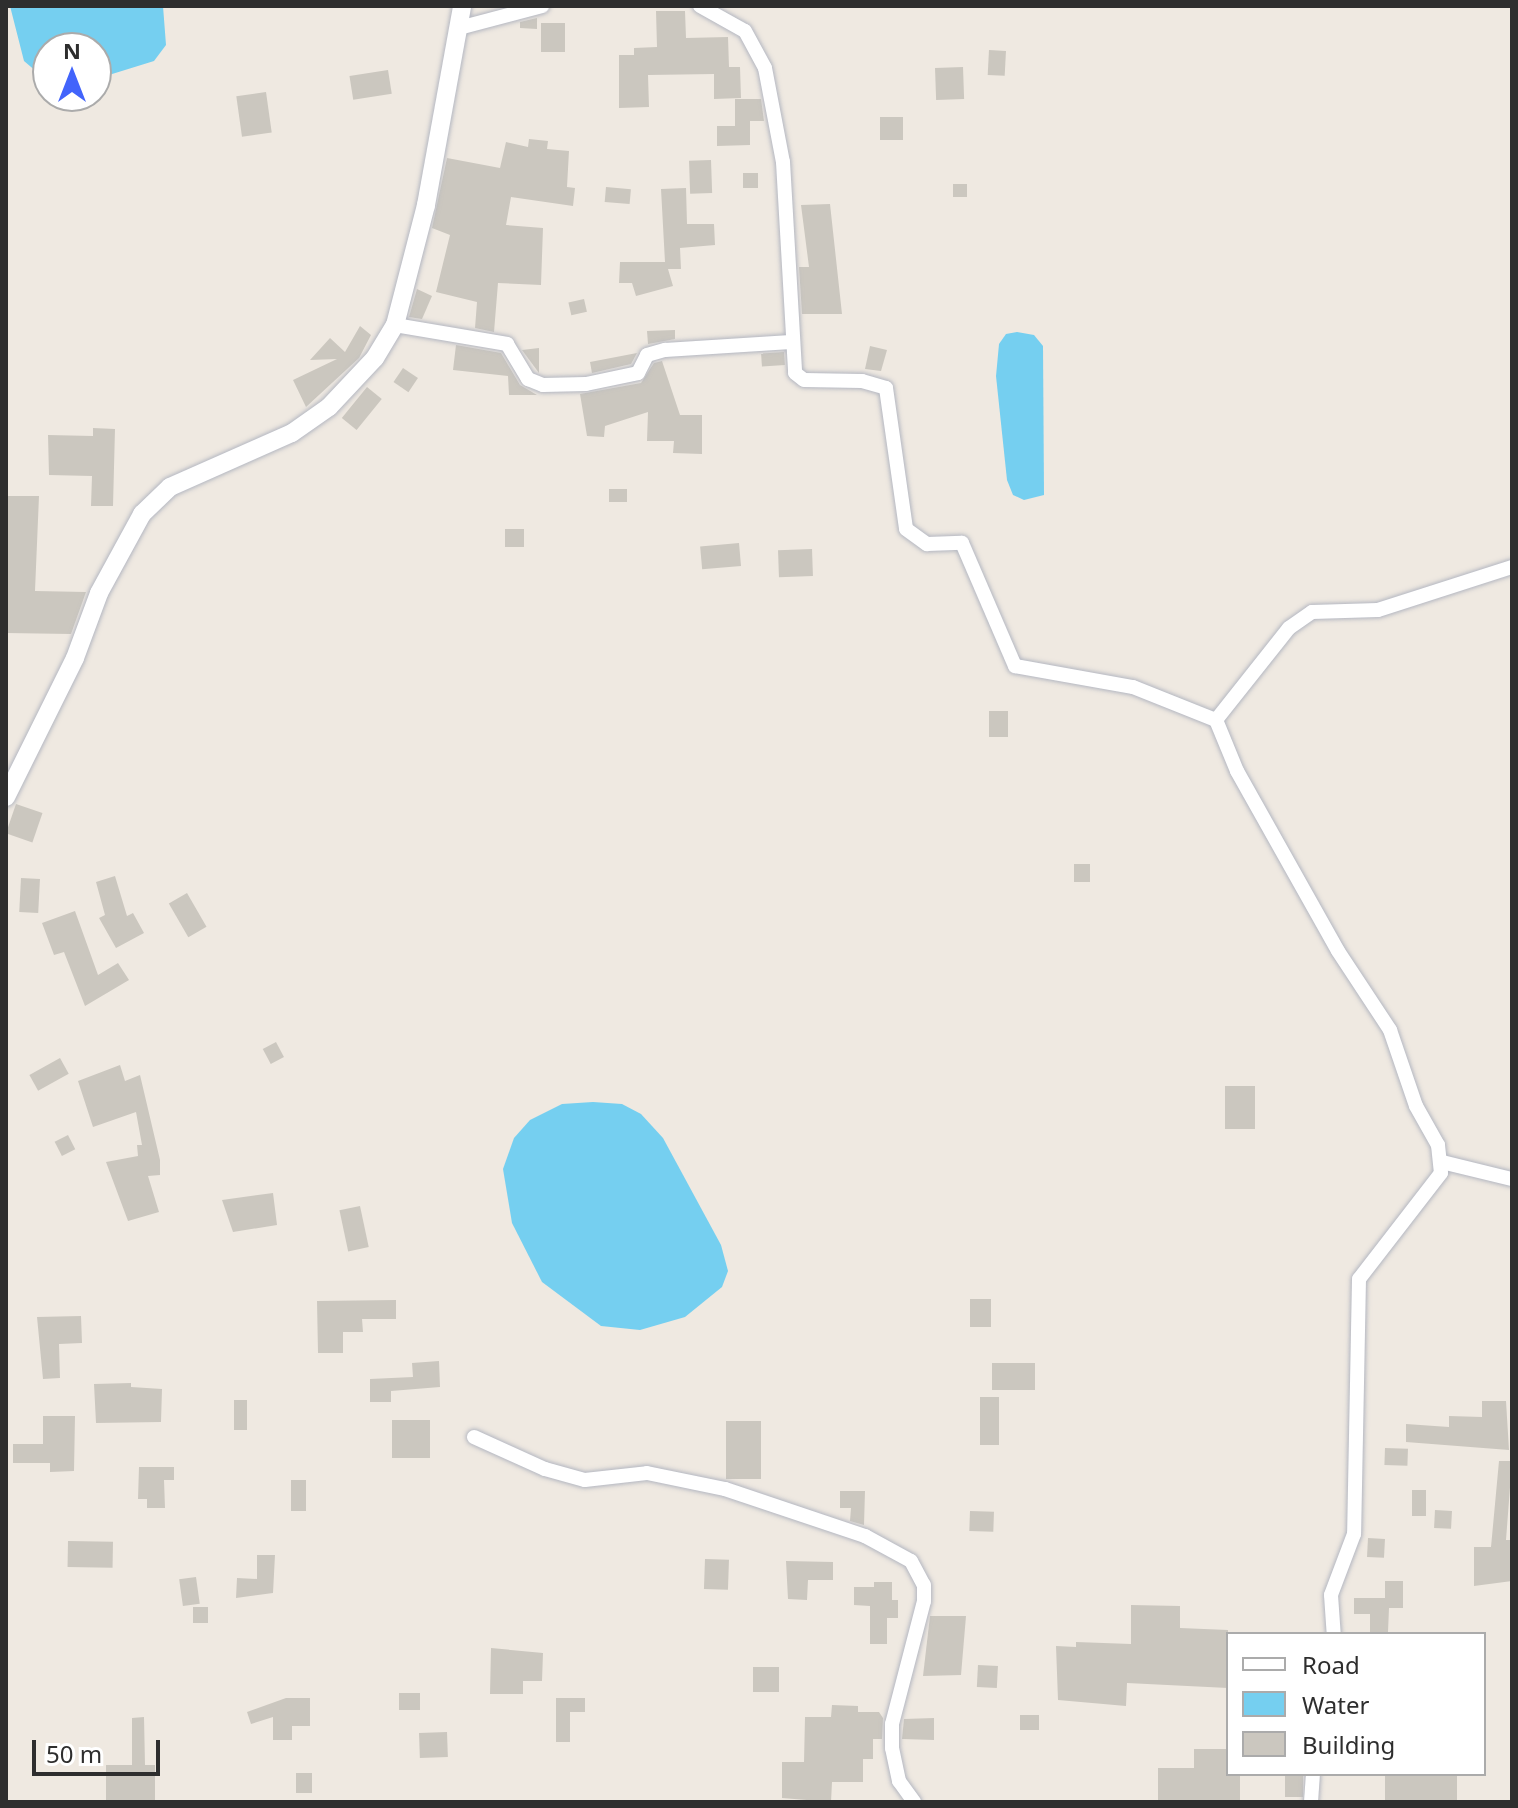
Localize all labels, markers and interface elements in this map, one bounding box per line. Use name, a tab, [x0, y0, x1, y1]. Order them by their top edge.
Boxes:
north arrow	[32, 32, 112, 112]
text: N	[63, 35, 81, 65]
legend	[1226, 1632, 1486, 1776]
text: Road	[1302, 1648, 1360, 1681]
text: Water	[1302, 1688, 1369, 1721]
scale bar	[36, 1724, 164, 1774]
text: Building	[1302, 1728, 1395, 1761]
text: 50 m	[46, 1737, 102, 1770]

